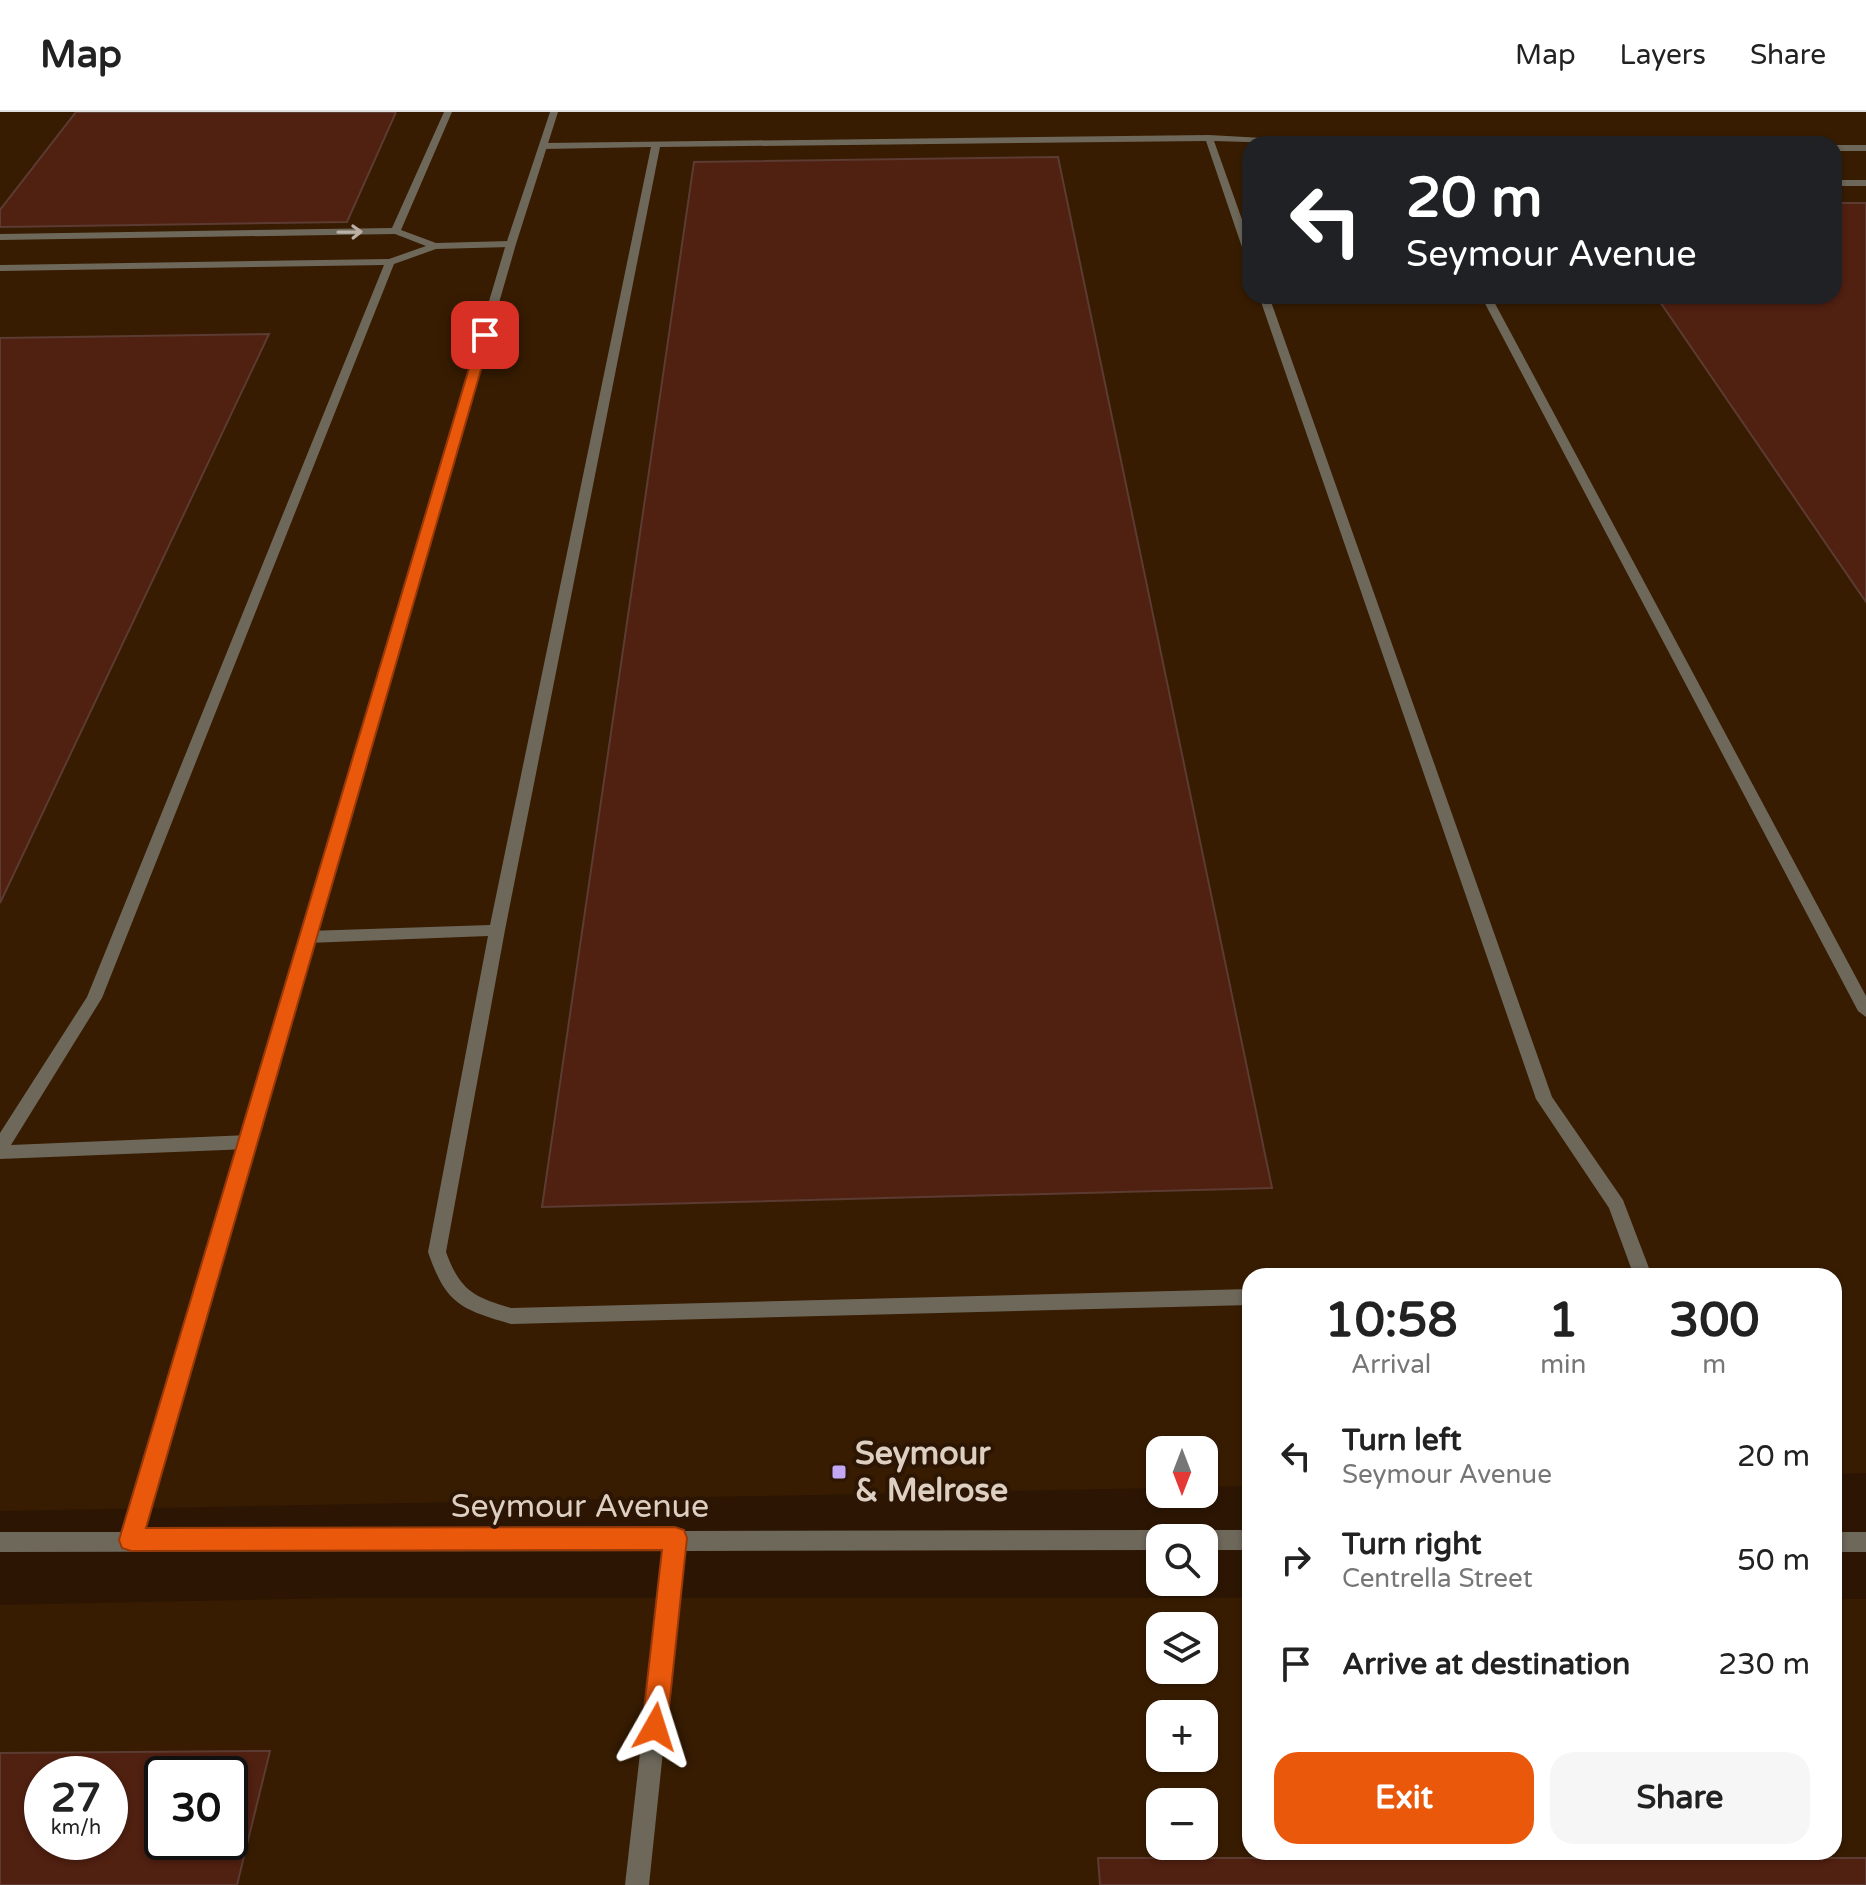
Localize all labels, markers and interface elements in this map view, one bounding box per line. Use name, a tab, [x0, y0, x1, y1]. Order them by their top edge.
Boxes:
text: Map	[40, 32, 122, 78]
text: Map	[1515, 38, 1576, 72]
text: Layers	[1620, 38, 1706, 72]
text: Share	[1750, 38, 1826, 72]
text: 20 m	[1406, 165, 1542, 232]
icon: left	[1274, 168, 1378, 272]
one-way arrow	[336, 224, 363, 240]
text: Seymour Avenue	[1406, 233, 1697, 276]
pin	[451, 301, 519, 369]
icon: arrive	[463, 313, 507, 357]
text: 10:58	[1325, 1292, 1458, 1350]
text: 1	[1548, 1292, 1578, 1350]
text: 300	[1669, 1292, 1759, 1350]
text: Arrival	[1351, 1349, 1431, 1380]
text: min	[1540, 1349, 1586, 1380]
text: m	[1702, 1349, 1726, 1380]
text: Turn left	[1342, 1422, 1461, 1459]
icon: left	[1274, 1434, 1318, 1478]
place label: Seymour & Melrose	[855, 1435, 1008, 1510]
north arrow	[1146, 1436, 1218, 1508]
map controls	[1146, 1436, 1218, 1860]
text: 20 m	[1737, 1438, 1810, 1475]
text: Seymour Avenue	[1342, 1459, 1552, 1490]
marker: Seymour & Melrose	[830, 1463, 848, 1481]
street label: Seymour Avenue	[451, 1488, 709, 1526]
button: search	[1146, 1524, 1218, 1596]
text: Turn right	[1342, 1526, 1482, 1563]
icon: right	[1274, 1538, 1318, 1582]
text: 50 m	[1737, 1542, 1810, 1579]
text: Centrella Street	[1342, 1563, 1533, 1594]
button: layers	[1146, 1612, 1218, 1684]
icon: arrive	[1274, 1642, 1318, 1686]
text: Arrive at destination	[1342, 1646, 1630, 1683]
text: 230 m	[1718, 1646, 1810, 1683]
position arrow	[613, 1685, 697, 1769]
button: +	[1146, 1700, 1218, 1772]
button: Exit	[1274, 1752, 1534, 1844]
button: Share	[1550, 1752, 1810, 1844]
speed limit sign: 30	[144, 1756, 248, 1860]
text: 27	[51, 1774, 101, 1822]
button: −	[1146, 1788, 1218, 1860]
text: km/h	[51, 1816, 101, 1840]

